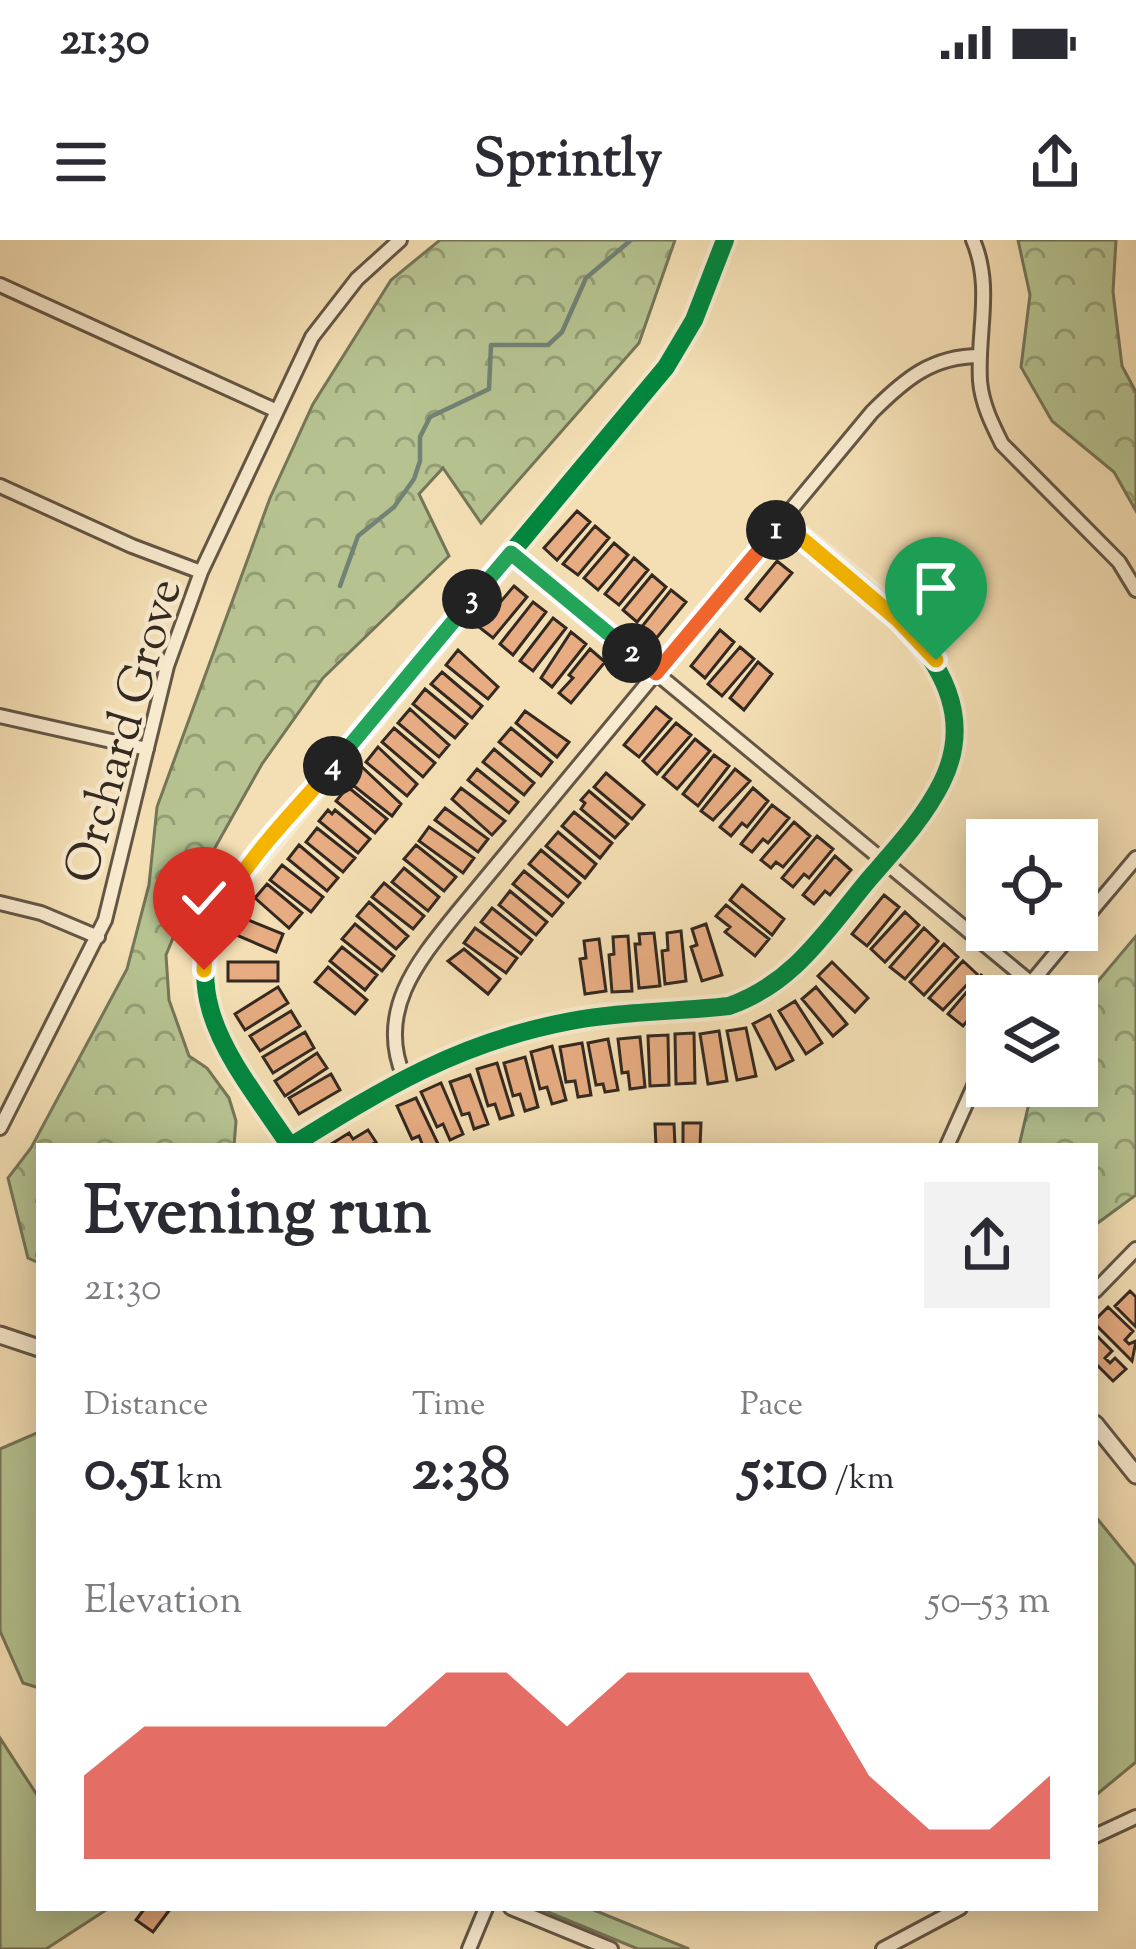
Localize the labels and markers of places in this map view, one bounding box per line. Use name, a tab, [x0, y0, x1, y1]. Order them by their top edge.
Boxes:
pin: 1	[746, 500, 806, 560]
pin	[885, 537, 987, 660]
pin: 3	[442, 569, 502, 629]
pin: 2	[602, 623, 662, 683]
pin: 4	[303, 736, 363, 796]
pin	[153, 847, 255, 970]

